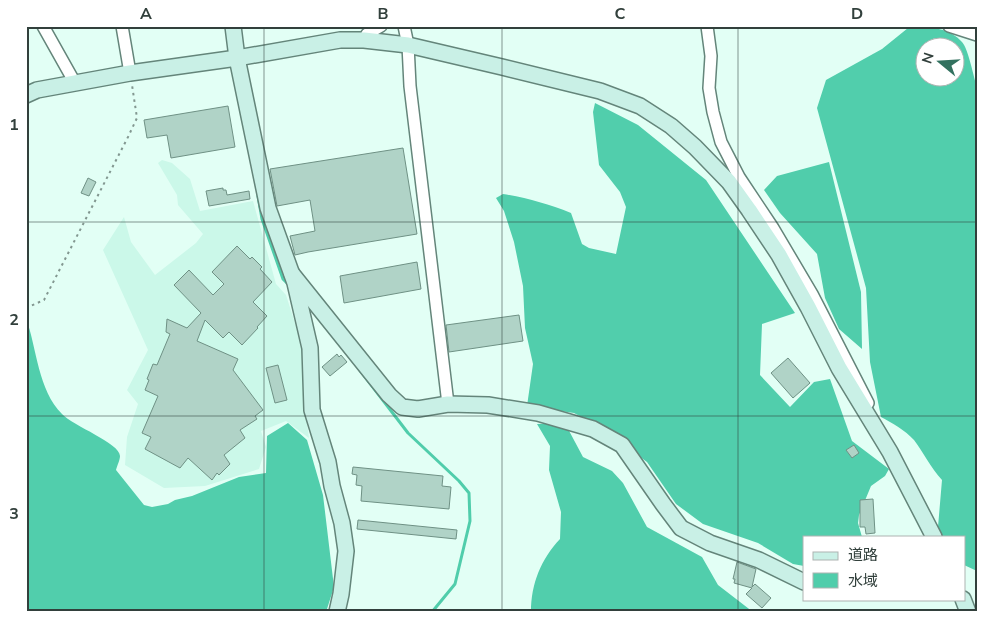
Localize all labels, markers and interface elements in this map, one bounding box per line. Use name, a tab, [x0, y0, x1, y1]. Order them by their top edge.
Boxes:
text: A	[140, 3, 152, 25]
text: B	[377, 3, 389, 25]
text: C	[615, 3, 626, 25]
text: D	[851, 3, 863, 25]
north arrow	[916, 38, 966, 88]
text: N	[917, 50, 939, 66]
text: 1	[9, 114, 19, 136]
text: 2	[9, 309, 19, 331]
text: 3	[9, 503, 19, 525]
legend	[803, 536, 966, 600]
text: 道路	[848, 545, 878, 565]
text: 水域	[848, 571, 878, 591]

